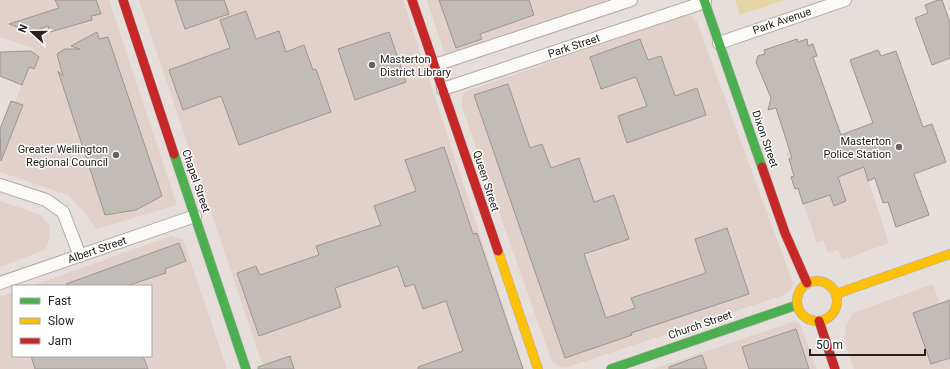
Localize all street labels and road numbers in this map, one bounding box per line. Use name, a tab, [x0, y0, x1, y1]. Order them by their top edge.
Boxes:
street label: Park Avenue	[751, 5, 813, 37]
street label: Park Street	[546, 31, 602, 61]
street label: Dixon Street	[749, 109, 781, 170]
street label: Chapel Street	[179, 148, 213, 215]
street label: Queen Street	[470, 149, 502, 213]
street label: Albert Street	[66, 234, 128, 266]
street label: Church Street	[666, 308, 734, 342]

